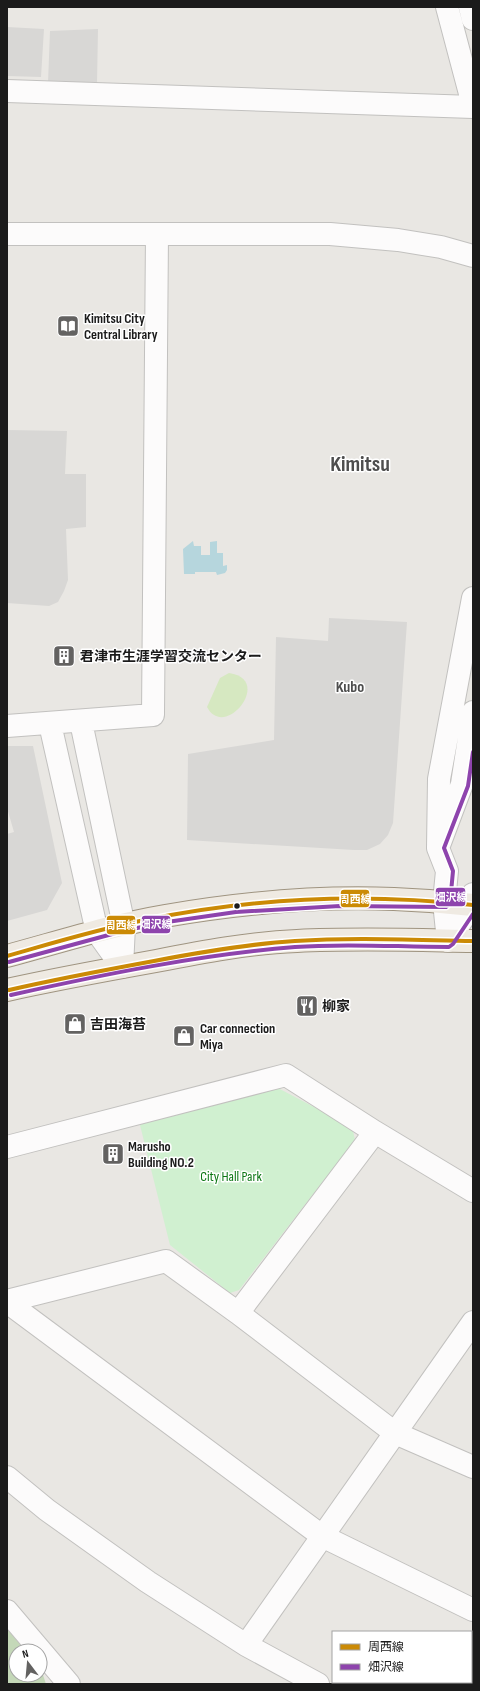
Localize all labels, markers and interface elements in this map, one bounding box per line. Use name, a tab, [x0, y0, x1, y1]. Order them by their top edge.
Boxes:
place label: Kimitsu City Central Library	[84, 310, 158, 343]
library icon: Kimitsu City Central Library	[55, 313, 81, 339]
district label: Kimitsu	[330, 451, 390, 478]
building icon: 君津市生涯学習交流センター	[51, 643, 77, 669]
place label: 君津市生涯学習交流センター	[80, 648, 262, 665]
district label: Kubo	[336, 678, 364, 697]
line badge: 畑沢線	[435, 887, 466, 907]
line badge: 周西線	[340, 889, 370, 908]
text: 畑沢線	[435, 891, 468, 904]
text: 周西線	[339, 893, 372, 906]
unlabelled marker	[232, 901, 242, 911]
line badge: 周西線	[106, 915, 136, 935]
line badge: 畑沢線	[141, 915, 171, 934]
text: 畑沢線	[140, 918, 173, 931]
text: 周西線	[105, 919, 138, 932]
restaurant icon: 柳家	[294, 993, 320, 1019]
place label: 柳家	[322, 998, 350, 1015]
shop icon: 吉田海苔	[62, 1011, 88, 1037]
place label: 吉田海苔	[90, 1016, 146, 1033]
place label: Car connection Miya	[200, 1020, 275, 1053]
shop icon: Car connection Miya	[171, 1023, 197, 1049]
place label: Marusho Building NO.2	[128, 1138, 194, 1171]
building icon: Marusho Building NO.2	[100, 1141, 126, 1167]
park label: City Hall Park	[200, 1168, 263, 1185]
legend	[332, 1631, 472, 1683]
text: 周西線	[368, 1640, 404, 1655]
north arrow	[8, 1643, 48, 1683]
text: N	[21, 1647, 30, 1661]
text: 畑沢線	[368, 1660, 404, 1675]

